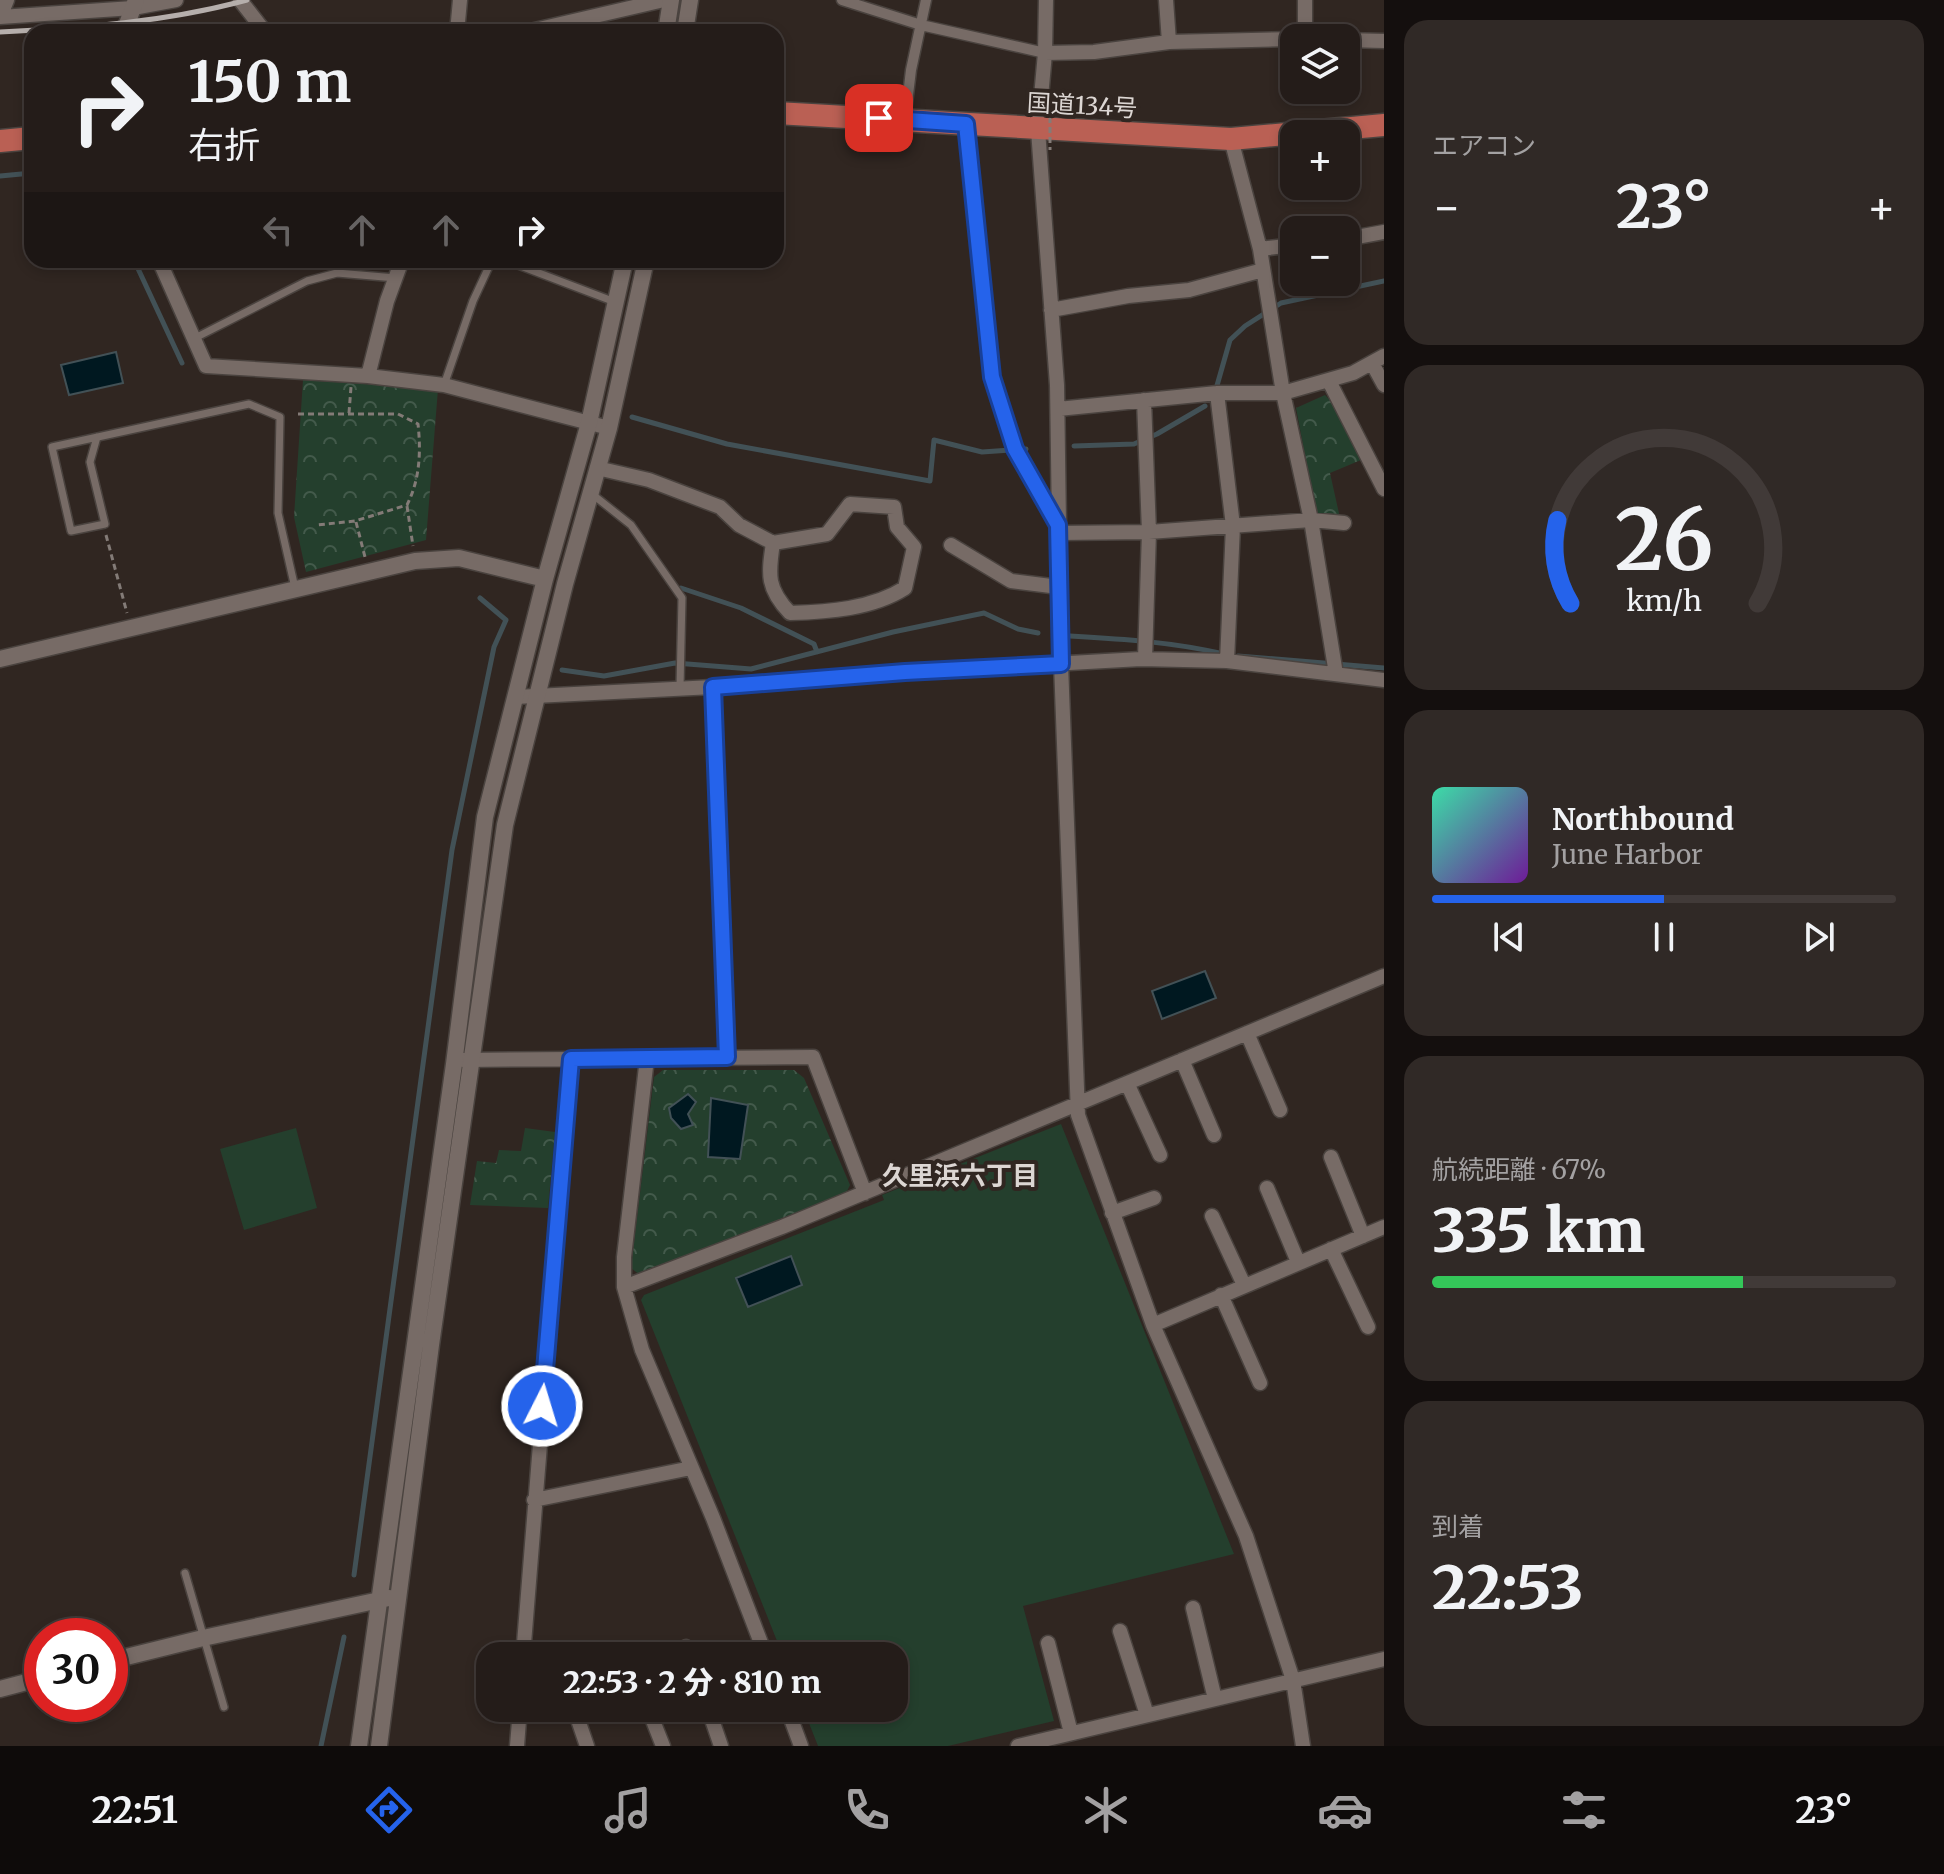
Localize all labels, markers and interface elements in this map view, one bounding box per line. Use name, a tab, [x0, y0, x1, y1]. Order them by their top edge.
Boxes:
map controls	[1280, 24, 1360, 296]
button: layers	[1280, 24, 1360, 104]
text: 150 m	[188, 47, 351, 117]
icon: right	[56, 56, 160, 160]
pin	[845, 84, 913, 152]
street label: 国道134号	[1026, 87, 1138, 124]
icon: arrive	[857, 96, 901, 140]
button: +	[1280, 120, 1360, 200]
text: 右折	[188, 123, 260, 168]
text: エアコン	[1432, 129, 1536, 162]
text: 23°	[1616, 169, 1712, 244]
text: −	[1432, 180, 1461, 235]
text: +	[1867, 180, 1896, 235]
icon: left	[256, 208, 300, 252]
icon: ahead	[340, 208, 384, 252]
icon: ahead	[424, 208, 468, 252]
icon: right	[508, 208, 552, 252]
button: −	[1280, 216, 1360, 296]
text: 26	[1615, 487, 1713, 592]
text: km/h	[1626, 583, 1702, 619]
text: Northbound	[1552, 800, 1734, 838]
text: June Harbor	[1552, 838, 1703, 871]
icon: previous	[1487, 915, 1531, 959]
icon: pause	[1642, 915, 1686, 959]
icon: next	[1797, 915, 1841, 959]
text: 航続距離 · 67%	[1432, 1153, 1606, 1186]
district label: 久里浜六丁目	[882, 1159, 1038, 1192]
text: 335 km	[1432, 1193, 1645, 1268]
position arrow	[500, 1364, 584, 1448]
text: 到着	[1432, 1510, 1484, 1543]
text: 22:53	[1432, 1550, 1584, 1625]
speed limit sign: 30	[24, 1618, 128, 1722]
text: 22:53 · 2 分 · 810 m	[563, 1663, 821, 1701]
icon: directions	[361, 1782, 417, 1838]
icon: music	[600, 1782, 656, 1838]
icon: phone	[839, 1782, 895, 1838]
icon: climate	[1078, 1782, 1134, 1838]
icon: car	[1317, 1782, 1373, 1838]
icon: filters	[1556, 1782, 1612, 1838]
text: 22:51	[92, 1788, 178, 1833]
text: 23°	[1795, 1788, 1852, 1833]

